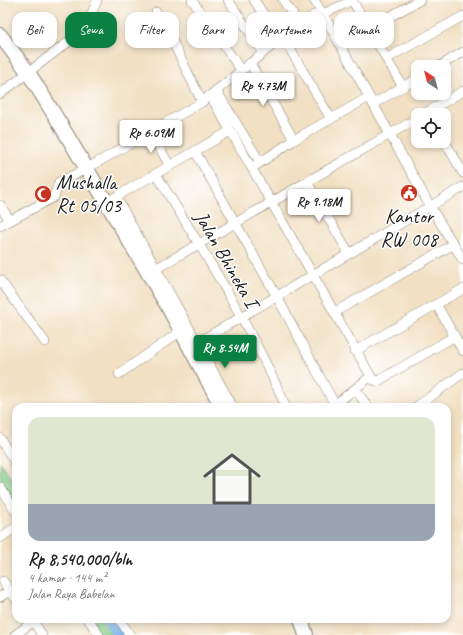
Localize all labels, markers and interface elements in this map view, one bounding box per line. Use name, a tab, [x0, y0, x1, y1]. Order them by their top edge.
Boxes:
chip: Beli	[12, 12, 57, 48]
chip: Sewa	[65, 12, 117, 48]
chip: Filter	[125, 12, 179, 48]
chip: Baru	[187, 12, 238, 48]
chip: Apartemen	[246, 12, 326, 48]
chip: Rumah	[334, 12, 394, 48]
north arrow	[411, 60, 451, 100]
map controls	[411, 60, 451, 148]
pin: Rp 4.73M	[222, 73, 304, 107]
text: Rp 4.73M	[241, 78, 285, 94]
button: locate	[411, 108, 451, 148]
pin: Rp 6.09M	[110, 120, 192, 154]
text: Rp 6.09M	[128, 125, 174, 141]
place label: Mushalla Rt 05/03	[56, 170, 123, 218]
public building icon: Kantor RW 008	[399, 183, 419, 203]
mosque icon: Mushalla Rt 05/03	[33, 184, 53, 204]
pin: Rp 9.18M	[278, 189, 360, 223]
text: Rp 9.18M	[297, 194, 341, 210]
place label: Kantor RW 008	[381, 204, 439, 252]
street label: Jalan Bhineka I	[189, 206, 267, 316]
pin: Rp 8.54M	[184, 335, 266, 369]
text: Rp 8.54M	[203, 340, 247, 356]
icon: home	[196, 443, 268, 515]
text: Rp 8,540,000/bln	[28, 549, 132, 570]
text: 4 kamar · 144 m²	[28, 570, 106, 586]
text: Jalan Raya Babelan	[28, 586, 114, 602]

